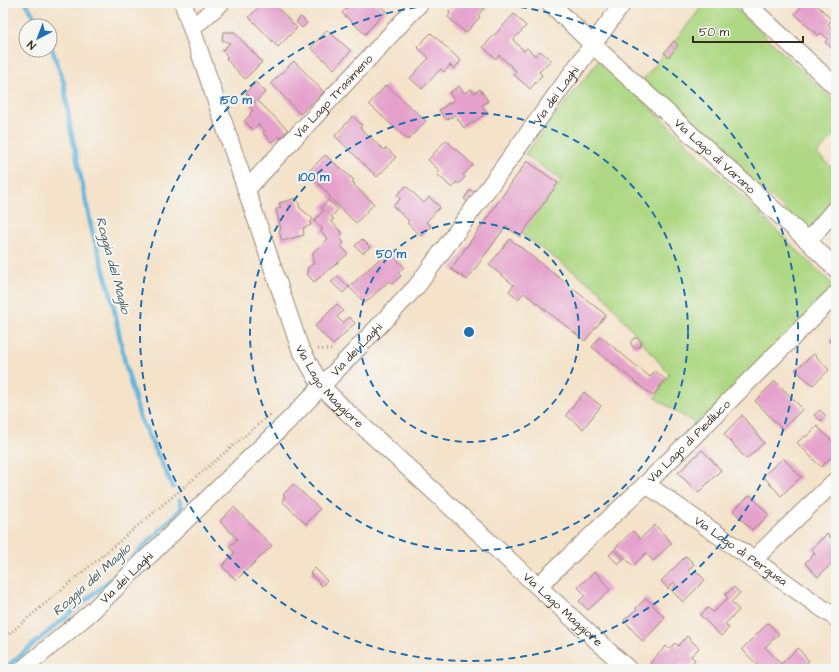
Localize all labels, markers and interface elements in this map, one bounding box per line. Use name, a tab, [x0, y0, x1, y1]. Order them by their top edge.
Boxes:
north arrow	[18, 18, 58, 58]
scale bar	[693, 18, 803, 44]
text: 50 m	[699, 24, 730, 41]
text: N	[24, 37, 39, 53]
street label: Via Lago Trasimeno	[290, 51, 377, 142]
street label: Via dei Laghi	[530, 63, 583, 128]
text: 150 m	[220, 92, 253, 109]
street label: Via Lago di Varano	[670, 115, 759, 198]
text: 100 m	[299, 169, 330, 186]
water label: Roggia del Maglio	[90, 215, 135, 318]
text: 50 m	[376, 246, 407, 263]
street label: Via dei Laghi	[327, 319, 386, 380]
centre of rings	[462, 325, 476, 339]
street label: Via Lago Maggiore	[291, 342, 367, 432]
street label: Via Lago di Piediluco	[644, 396, 735, 487]
street label: Via Lago di Pergusa	[690, 512, 791, 590]
water label: Roggia del Maglio	[48, 538, 137, 621]
street label: Via dei Laghi	[96, 548, 157, 608]
street label: Via Lago Maggiore	[519, 569, 607, 651]

